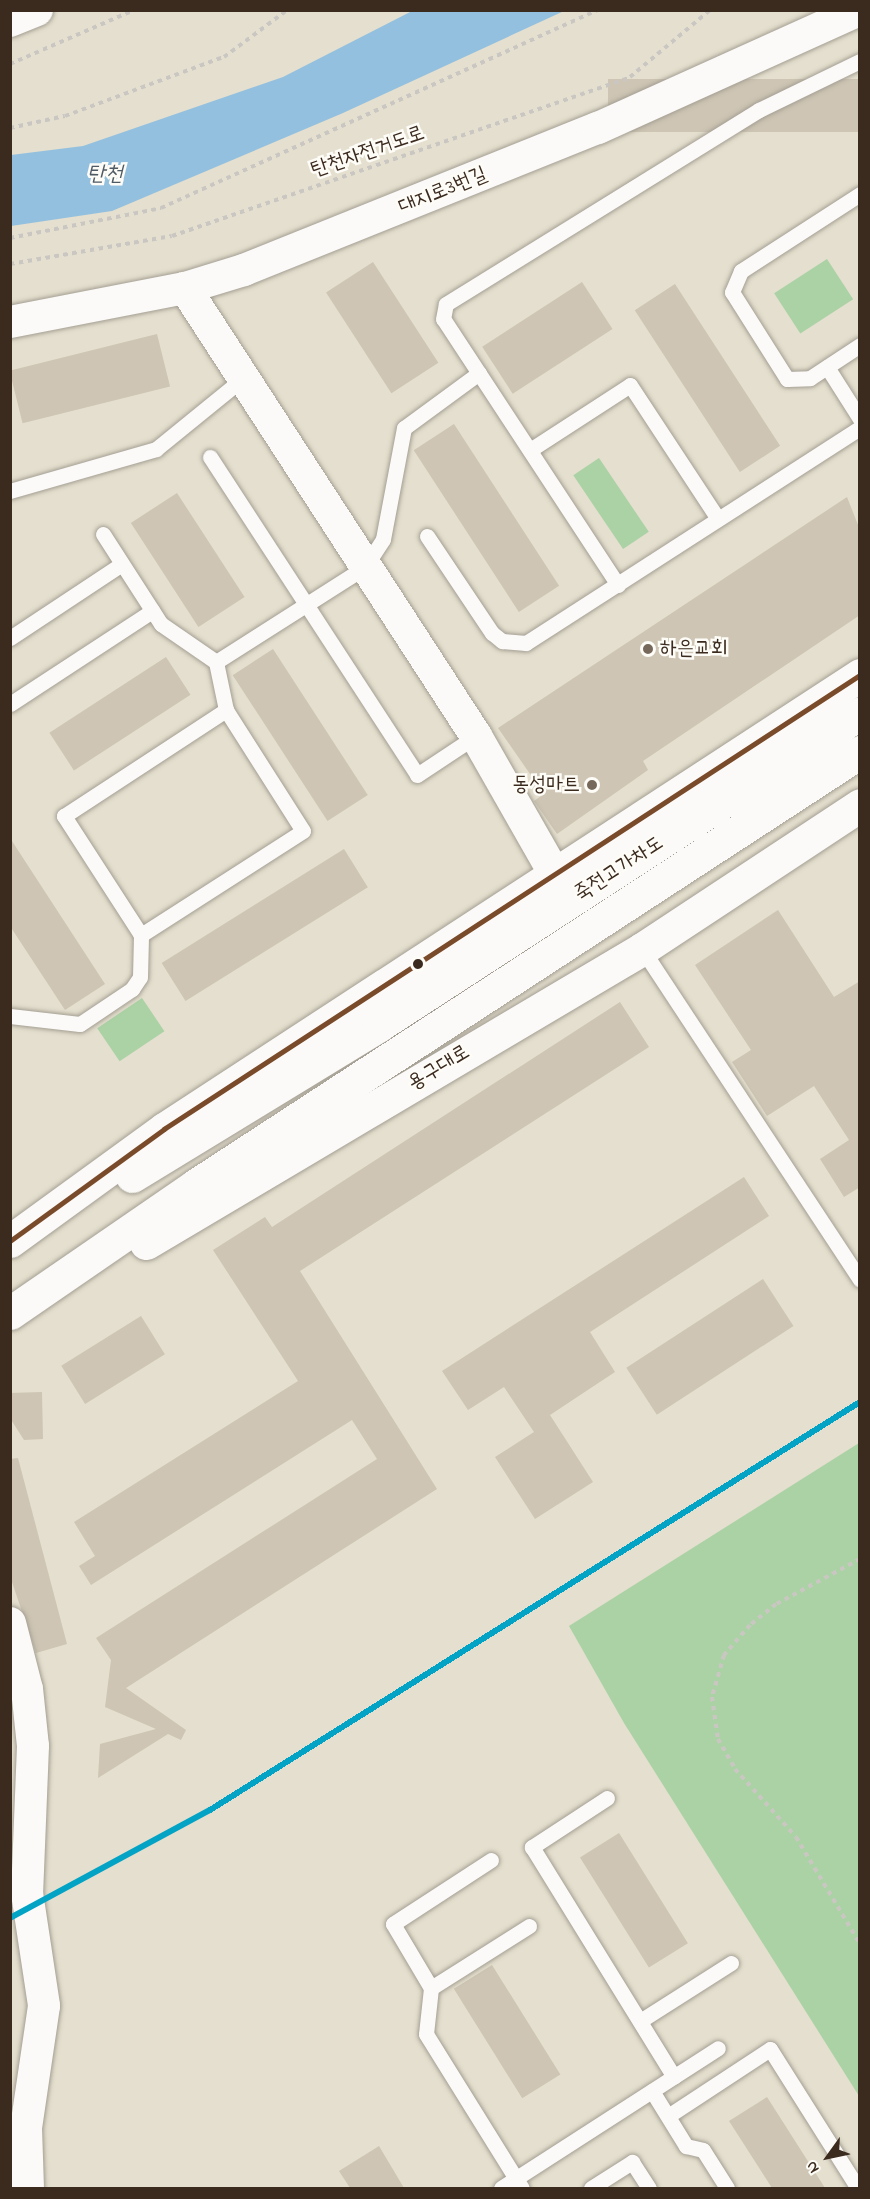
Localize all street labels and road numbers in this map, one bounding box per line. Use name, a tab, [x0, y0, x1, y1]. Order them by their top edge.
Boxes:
street label: 탄천자전거도로	[308, 121, 428, 183]
street label: 대지로3번길	[395, 162, 491, 220]
street label: 죽전고가차도	[570, 831, 668, 907]
street label: 용구대로	[404, 1040, 474, 1096]

